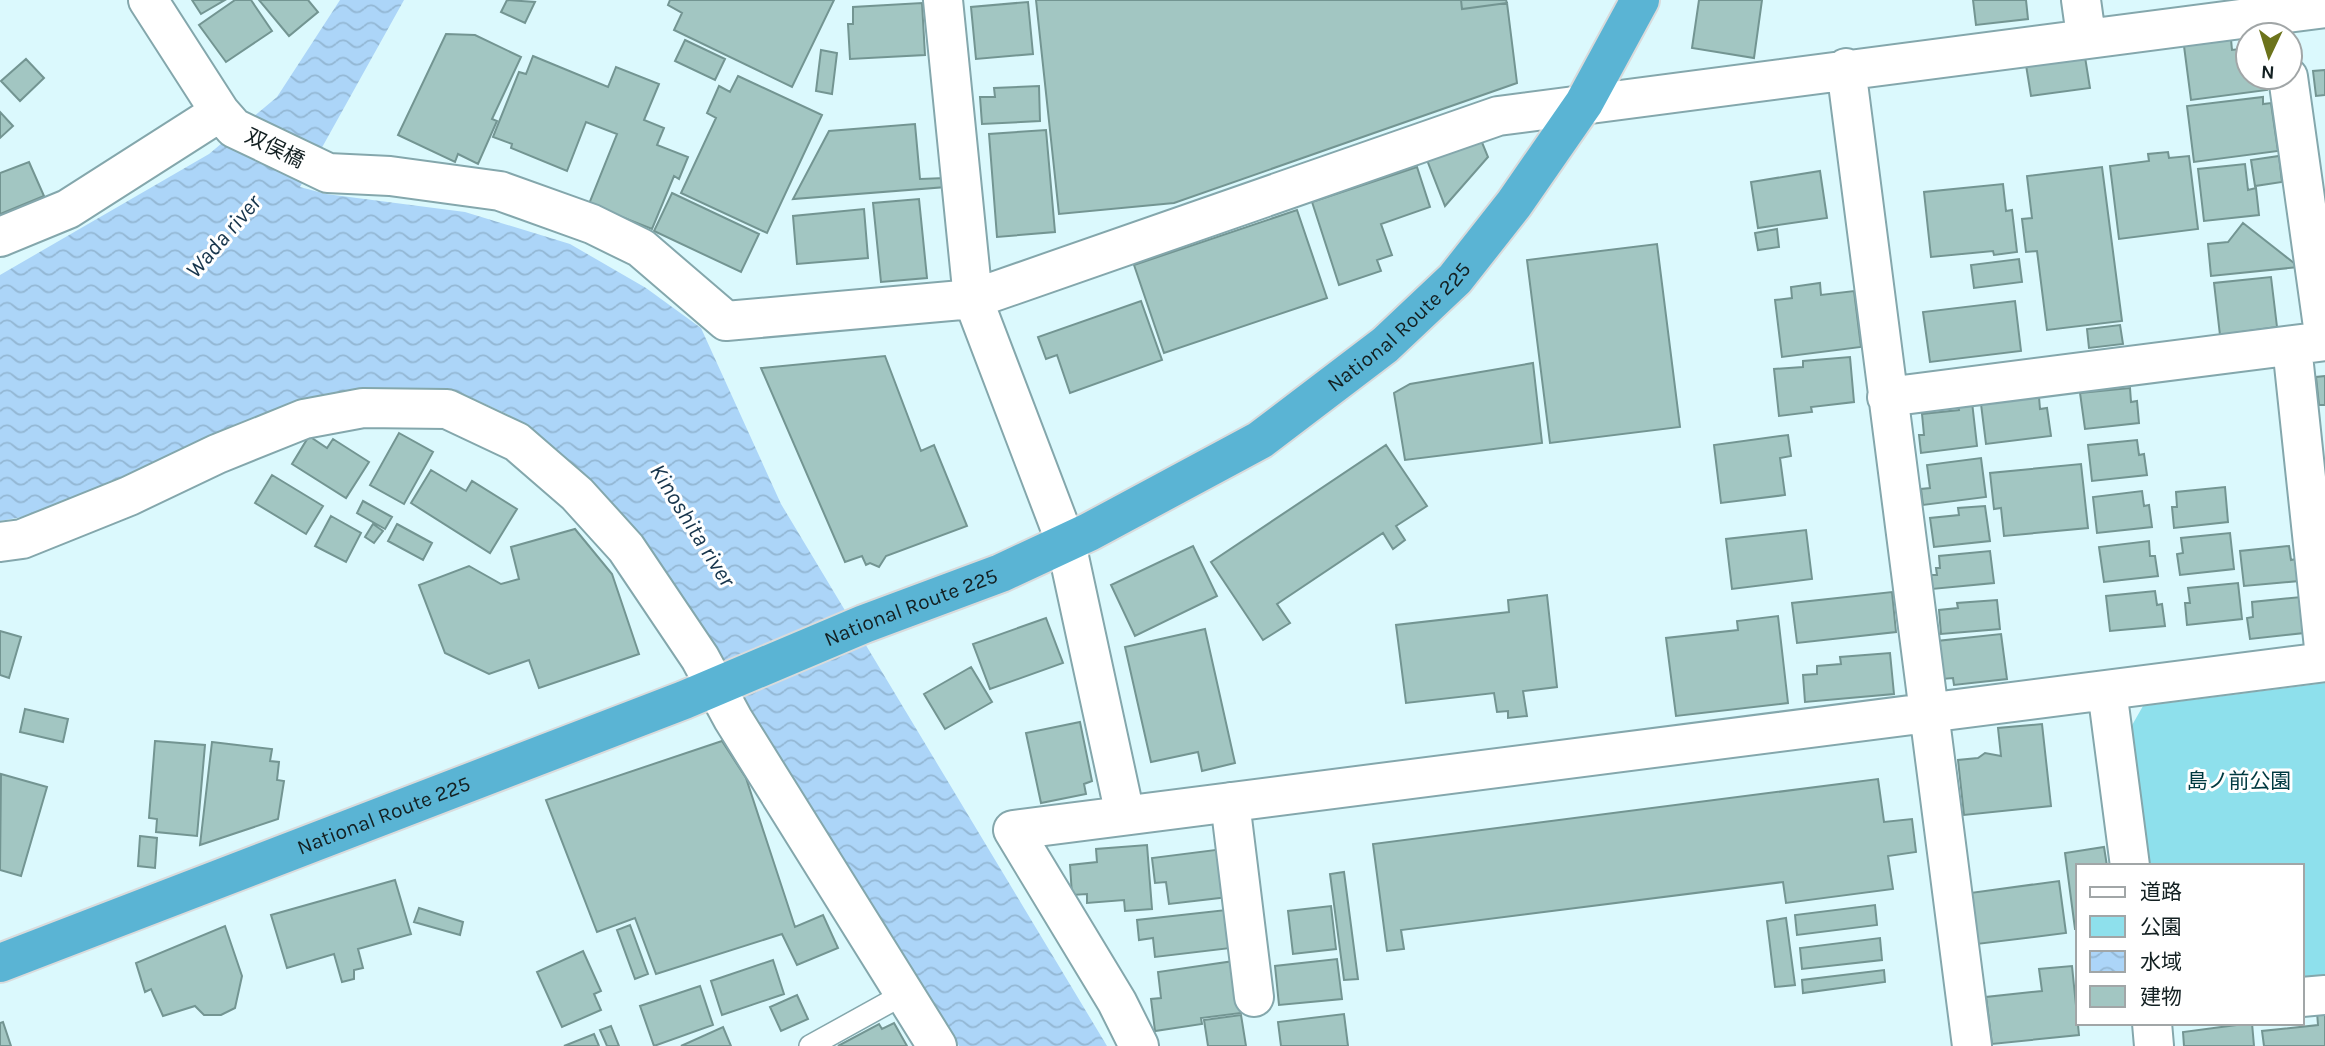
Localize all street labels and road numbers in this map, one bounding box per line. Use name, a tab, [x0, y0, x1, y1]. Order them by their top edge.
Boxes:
street label: 双俣橋	[241, 123, 309, 173]
street label: National Route 225	[1322, 257, 1476, 397]
street label: National Route 225	[821, 563, 1001, 651]
street label: National Route 225	[294, 771, 474, 860]

